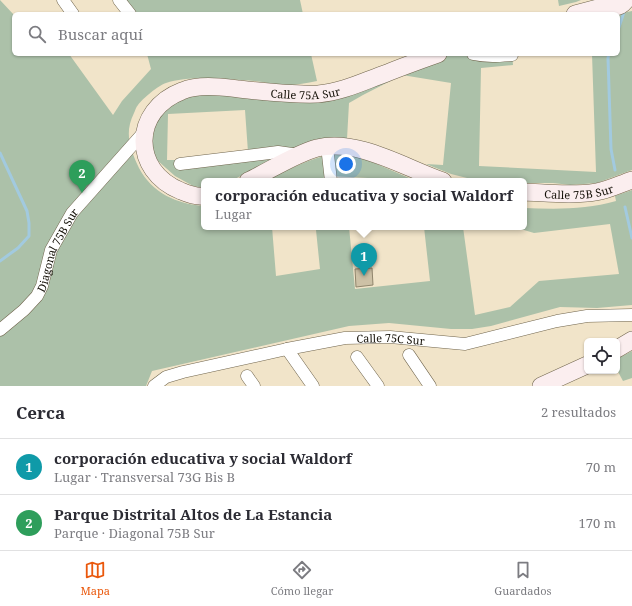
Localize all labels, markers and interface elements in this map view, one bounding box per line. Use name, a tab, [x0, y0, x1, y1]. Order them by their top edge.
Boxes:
search box	[12, 12, 620, 56]
icon: search	[26, 23, 48, 45]
text: Buscar aquí	[58, 24, 143, 44]
street label: Calle 75A Sur	[270, 83, 343, 102]
your location	[336, 154, 356, 174]
pin: 2	[69, 160, 95, 193]
popup	[201, 178, 527, 230]
street label: Calle 75B Sur	[544, 180, 616, 202]
text: corporación educativa y social Waldorf	[215, 185, 513, 205]
street label: Diagonal 75B Sur	[33, 204, 81, 294]
text: Lugar	[215, 205, 252, 223]
pin: 1	[351, 243, 377, 276]
street label: Calle 75C Sur	[356, 329, 426, 348]
map controls	[584, 338, 620, 374]
button: locate	[584, 338, 620, 374]
text: Cerca	[16, 401, 65, 424]
text: 2 resultados	[541, 403, 616, 421]
text: corporación educativa y social Waldorf	[54, 448, 352, 468]
text: 1	[25, 458, 33, 476]
text: 70 m	[586, 458, 616, 476]
text: Lugar · Transversal 73G Bis B	[54, 468, 235, 486]
text: Parque Distrital Altos de La Estancia	[54, 504, 332, 524]
text: 2	[25, 514, 33, 532]
text: 170 m	[579, 514, 616, 532]
text: Parque · Diagonal 75B Sur	[54, 524, 215, 542]
tab: Mapa	[80, 559, 110, 598]
tab: Cómo llegar	[271, 559, 333, 598]
tab: Guardados	[494, 559, 552, 598]

